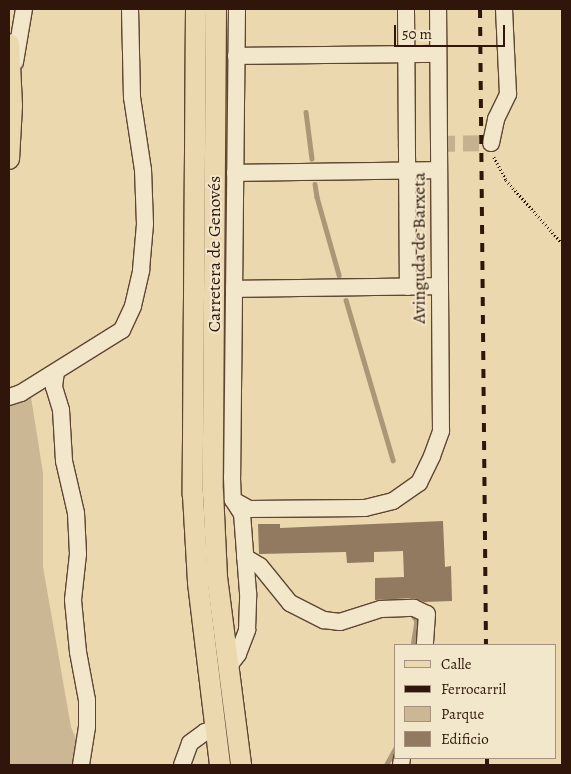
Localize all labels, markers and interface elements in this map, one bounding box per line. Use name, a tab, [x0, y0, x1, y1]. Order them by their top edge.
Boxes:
scale bar	[396, 15, 507, 47]
text: 50 m	[402, 24, 432, 44]
street label: Avinguda de Barxeta	[408, 172, 430, 324]
street label: Carretera de Genovés	[203, 176, 225, 332]
legend	[394, 644, 556, 759]
text: Calle	[441, 654, 471, 674]
text: Ferrocarril	[441, 679, 506, 699]
text: Parque	[441, 704, 484, 724]
text: Edificio	[441, 729, 489, 749]

